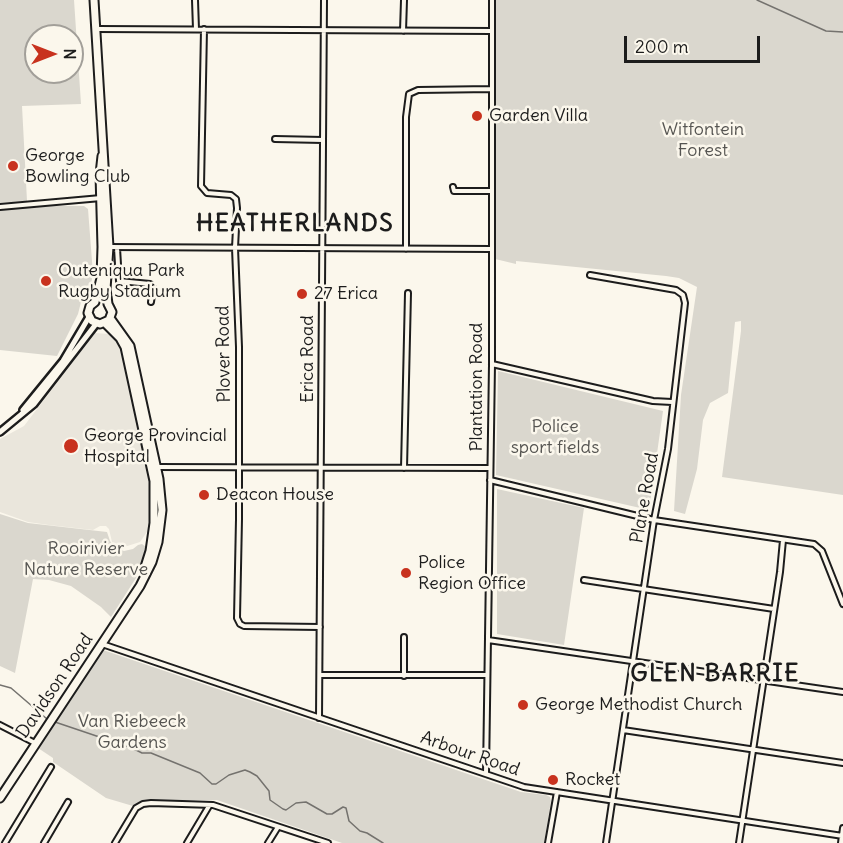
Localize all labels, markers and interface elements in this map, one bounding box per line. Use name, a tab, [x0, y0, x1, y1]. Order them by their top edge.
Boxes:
north arrow	[24, 24, 84, 84]
scale bar	[627, 24, 764, 62]
text: 200 m	[635, 35, 689, 58]
text: N	[60, 48, 80, 60]
place label: Garden Villa	[489, 105, 588, 127]
marker: Garden Villa	[470, 109, 484, 123]
park label: Witfontein Forest	[662, 119, 744, 162]
place label: George Bowling Club	[25, 145, 130, 188]
marker: George Bowling Club	[6, 159, 20, 173]
district label: HEATHERLANDS	[196, 210, 394, 238]
place label: Outeniqua Park Rugby Stadium	[58, 260, 185, 302]
marker: Outeniqua Park Rugby Stadium	[39, 274, 53, 288]
place label: 27 Erica	[314, 283, 378, 305]
marker: 27 Erica	[295, 287, 309, 301]
street label: Plover Road	[212, 305, 236, 403]
street label: Erica Road	[297, 315, 319, 403]
street label: Plantation Road	[466, 323, 488, 451]
park label: Police sport fields	[511, 416, 599, 458]
place label: George Provincial Hospital	[84, 425, 227, 468]
marker: George Provincial Hospital	[62, 437, 80, 455]
street label: Plane Road	[626, 451, 664, 545]
place label: Deacon House	[216, 484, 334, 506]
marker: Deacon House	[197, 488, 211, 502]
park label: Rooirivier Nature Reserve	[24, 538, 148, 580]
place label: Police Region Office	[418, 552, 526, 594]
marker: Police Region Office	[399, 566, 413, 580]
street label: Davidson Road	[12, 630, 98, 742]
district label: GLEN BARRIE	[630, 660, 800, 688]
place label: George Methodist Church	[535, 694, 742, 716]
marker: George Methodist Church	[516, 698, 530, 712]
park label: Van Riebeeck Gardens	[78, 711, 186, 754]
street label: Arbour Road	[418, 727, 522, 781]
place label: Rocket	[565, 769, 620, 791]
marker: Rocket	[546, 773, 560, 787]

